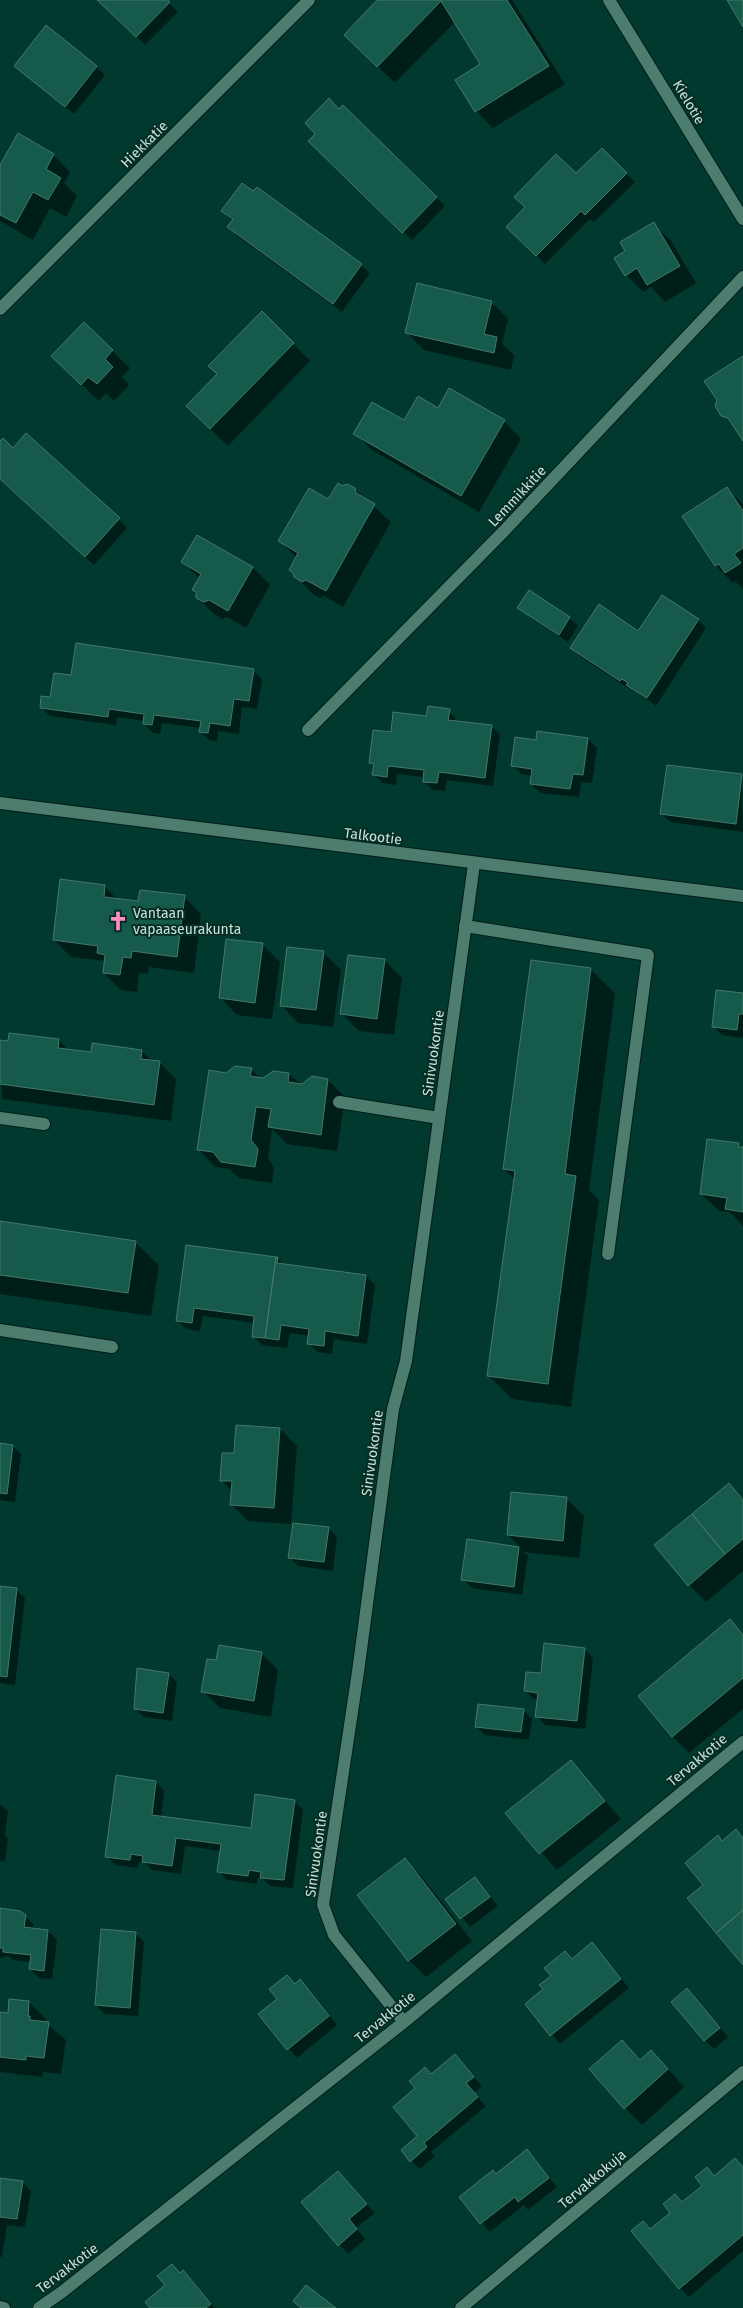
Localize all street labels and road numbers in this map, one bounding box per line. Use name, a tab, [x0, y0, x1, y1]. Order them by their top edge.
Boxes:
street label: Kielotie	[669, 77, 708, 127]
street label: Hiekkatie	[117, 117, 171, 171]
street label: Lemmikkitie	[485, 462, 550, 530]
street label: Talkootie	[343, 825, 403, 848]
street label: Sinivuokontie	[419, 1009, 448, 1097]
street label: Sinivuokontie	[358, 1409, 387, 1497]
street label: Tervakkotie	[664, 1730, 731, 1790]
street label: Sinivuokontie	[302, 1810, 331, 1898]
street label: Tervakkotie	[352, 1988, 419, 2047]
street label: Tervakkokuja	[555, 2146, 630, 2213]
street label: Tervakkotie	[33, 2240, 101, 2297]

